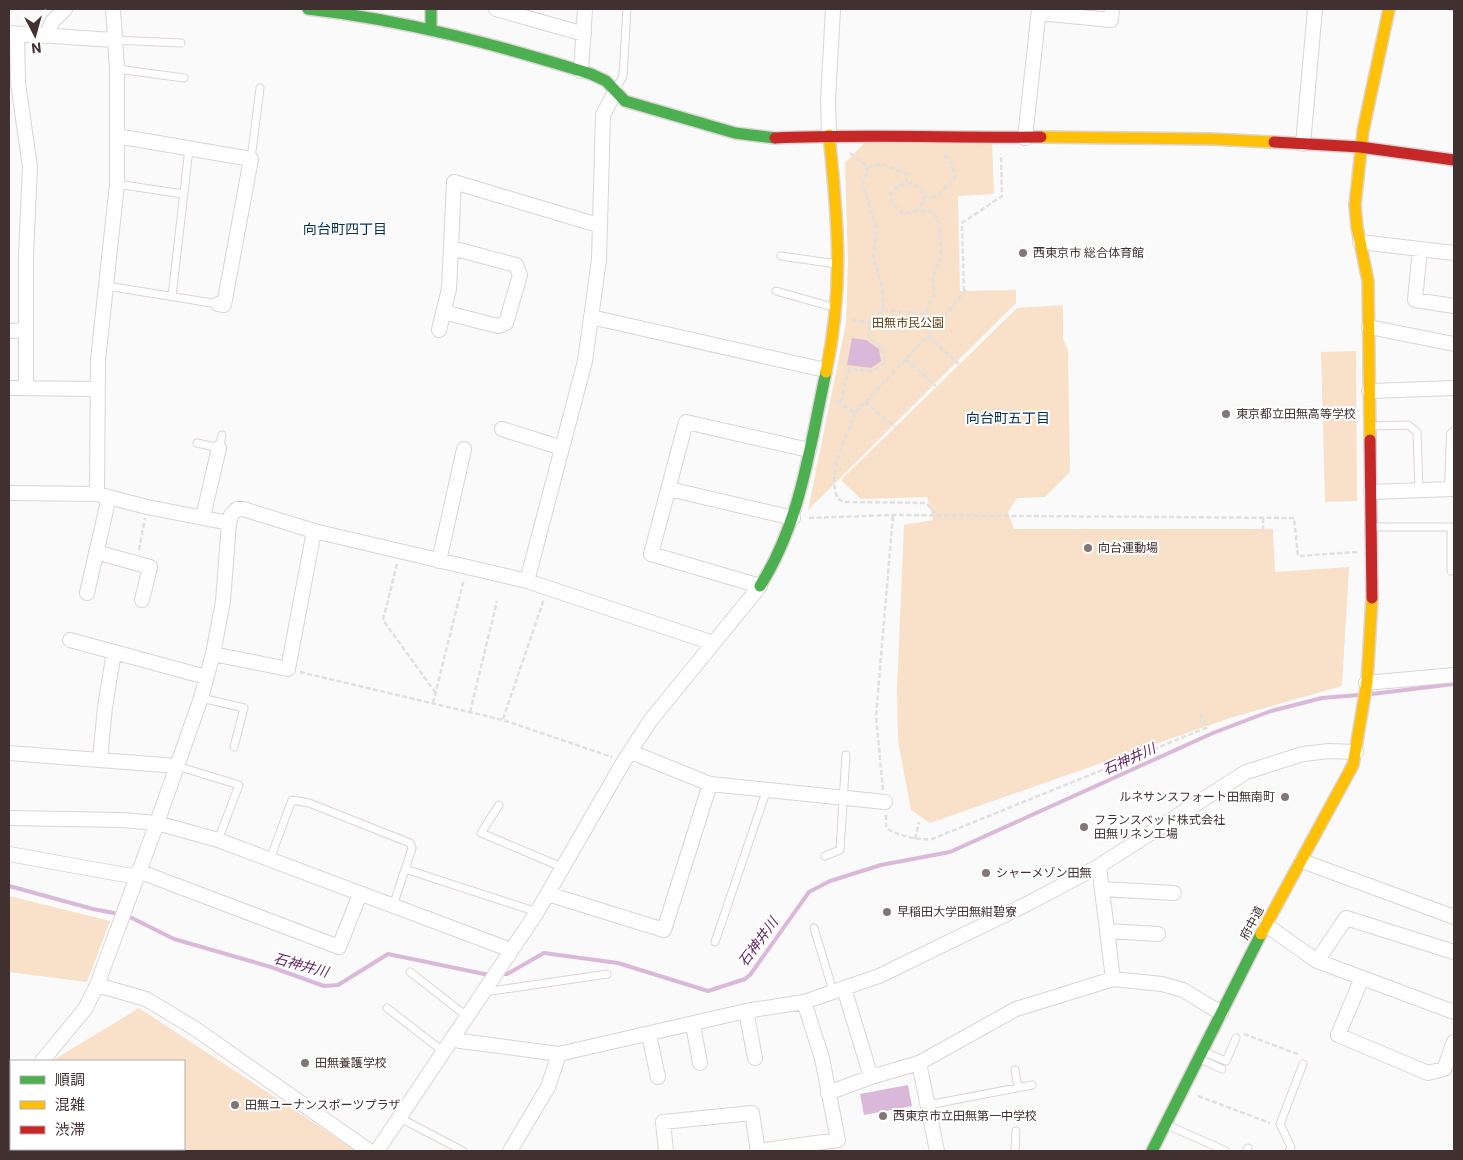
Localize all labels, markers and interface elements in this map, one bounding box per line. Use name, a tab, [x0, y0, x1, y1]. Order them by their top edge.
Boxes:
north arrow	[10, 10, 60, 60]
text: N	[31, 39, 42, 56]
district label: 向台町四丁目	[303, 221, 387, 237]
place label: 西東京市 総合体育館	[1033, 246, 1144, 260]
marker: 西東京市 総合体育館	[1017, 247, 1029, 259]
park label: 田無市民公園	[872, 316, 944, 330]
place label: 東京都立田無高等学校	[1236, 407, 1356, 421]
marker: 東京都立田無高等学校	[1220, 408, 1232, 420]
district label: 向台町五丁目	[966, 410, 1050, 426]
place label: 向台運動場	[1098, 541, 1158, 555]
marker: 向台運動場	[1082, 542, 1094, 554]
water label: 石神井川	[1100, 739, 1160, 778]
place label: ルネサンスフォート田無南町	[1119, 790, 1275, 804]
marker: ルネサンスフォート田無南町	[1279, 791, 1291, 803]
place label: フランスベッド株式会社 田無リネン工場	[1094, 813, 1225, 841]
marker: フランスベッド株式会社 田無リネン工場	[1078, 821, 1090, 833]
place label: シャーメゾン田無	[996, 866, 1092, 880]
marker: シャーメゾン田無	[980, 867, 992, 879]
street label: 府中道	[1237, 904, 1267, 942]
place label: 早稲田大学田無紺碧寮	[897, 905, 1017, 919]
marker: 早稲田大学田無紺碧寮	[881, 906, 893, 918]
water label: 石神井川	[735, 913, 782, 969]
water label: 石神井川	[272, 950, 332, 980]
place label: 田無養護学校	[315, 1056, 387, 1070]
marker: 田無養護学校	[299, 1057, 311, 1069]
legend	[10, 1060, 185, 1150]
text: 順調	[55, 1071, 85, 1089]
text: 混雑	[55, 1096, 85, 1114]
place label: 田無ユーナンスポーツプラザ	[245, 1098, 401, 1112]
marker: 田無ユーナンスポーツプラザ	[229, 1099, 241, 1111]
place label: 西東京市立田無第一中学校	[893, 1109, 1037, 1123]
marker: 西東京市立田無第一中学校	[877, 1110, 889, 1122]
text: 渋滞	[55, 1121, 85, 1139]

